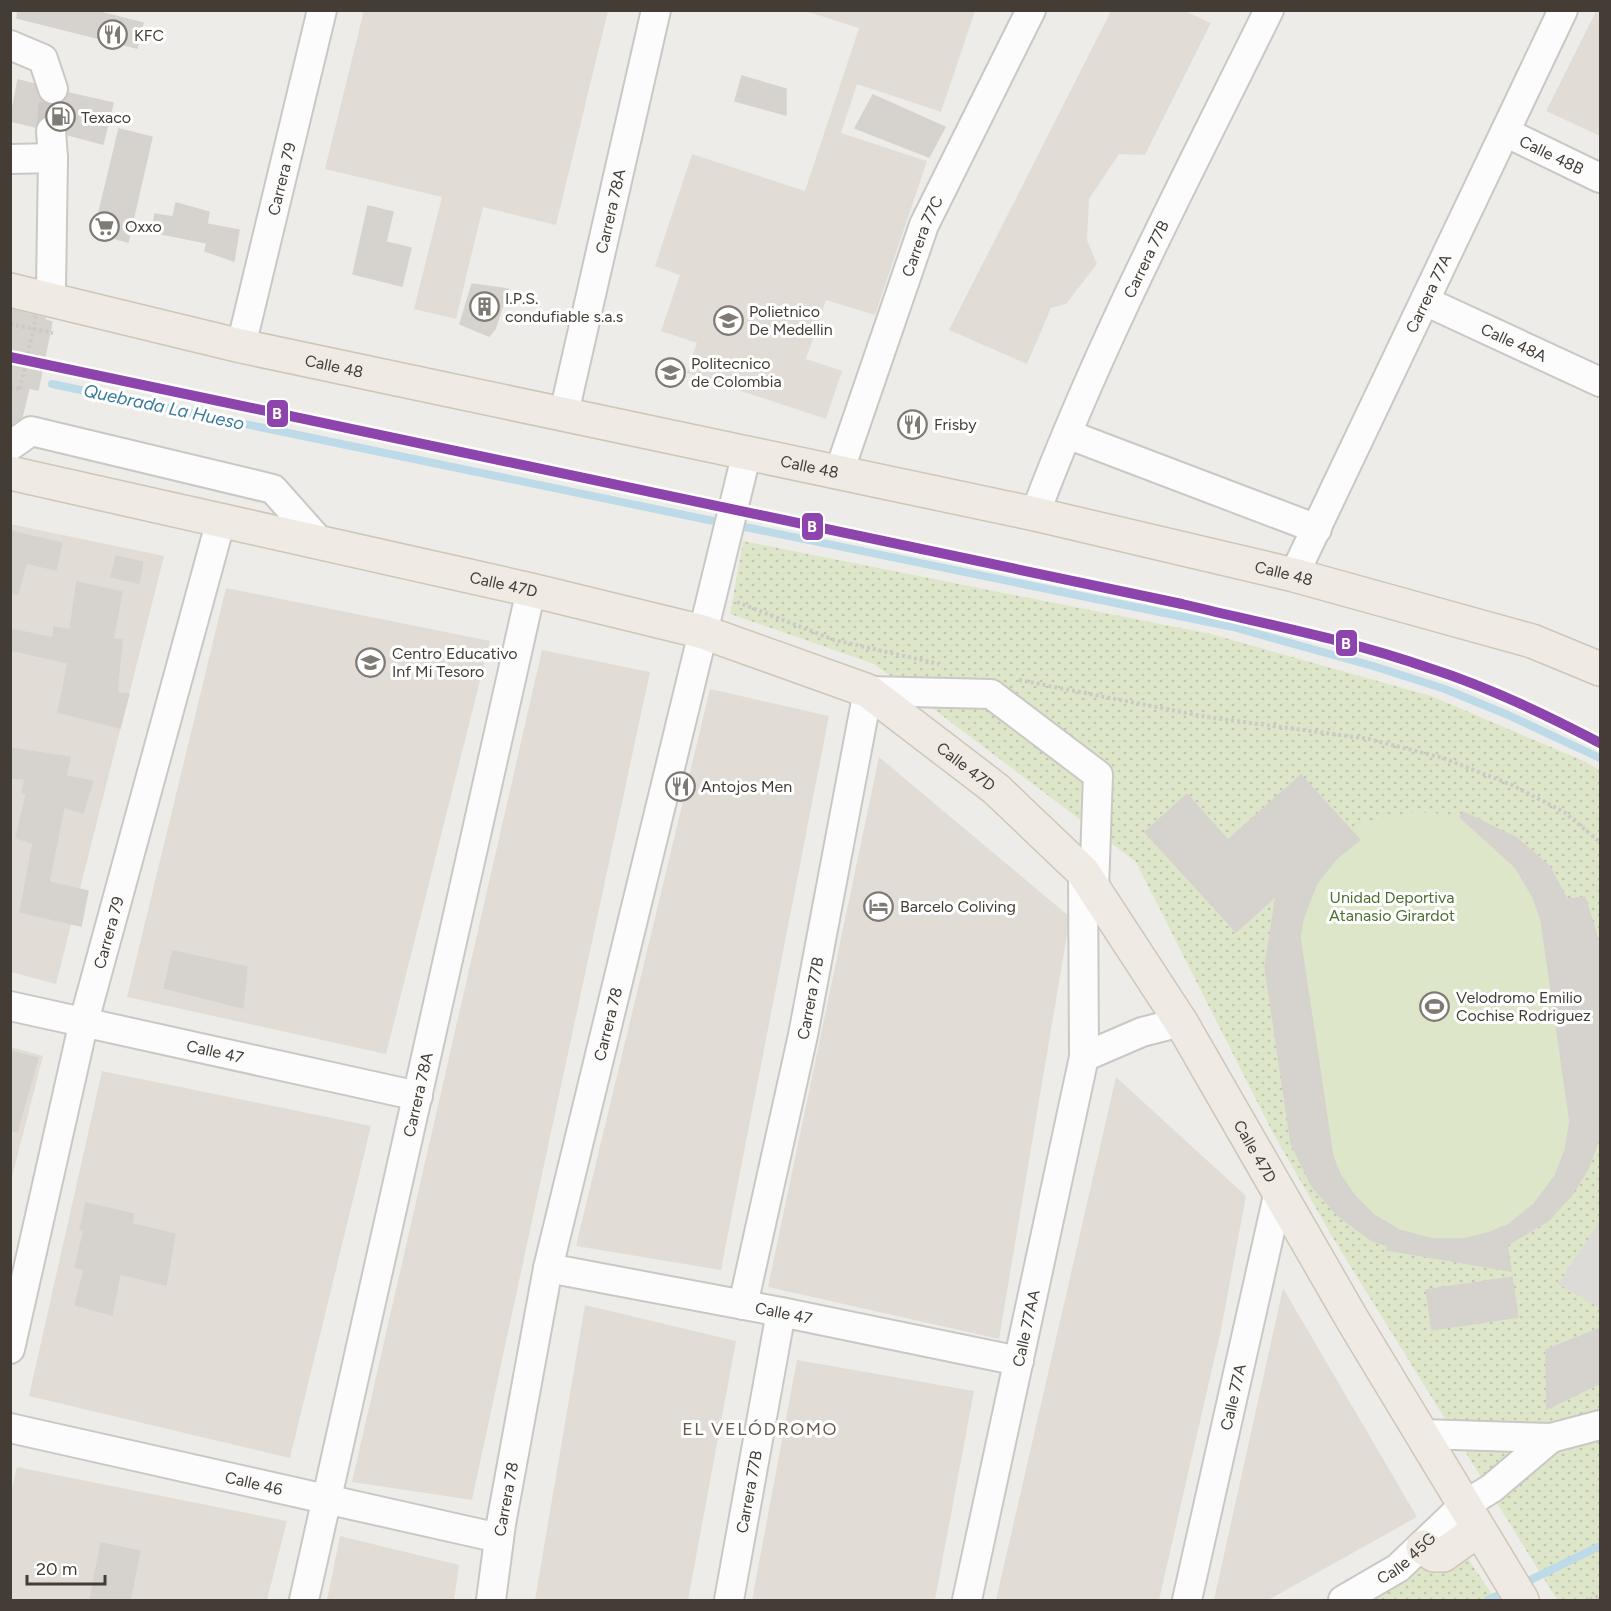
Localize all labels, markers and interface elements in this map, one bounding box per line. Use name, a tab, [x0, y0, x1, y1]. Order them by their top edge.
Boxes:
restaurant icon: KFC	[97, 19, 129, 51]
place label: KFC	[134, 26, 164, 45]
fuel station icon: Texaco	[44, 101, 76, 133]
place label: Texaco	[81, 108, 131, 127]
street label: Calle 48B	[1516, 132, 1587, 179]
street label: Carrera 79	[264, 140, 300, 217]
street label: Carrera 78A	[592, 167, 629, 255]
street label: Carrera 77C	[898, 193, 947, 279]
supermarket icon: Oxxo	[88, 210, 120, 242]
place label: Oxxo	[125, 217, 162, 236]
street label: Carrera 77B	[1120, 217, 1173, 301]
street label: Carrera 77A	[1402, 251, 1455, 336]
place label: I.P.S. condufiable s.a.s	[505, 289, 623, 326]
building icon: I.P.S. condufiable s.a.s	[468, 291, 500, 323]
place label: Polietnico De Medellin	[749, 302, 833, 339]
school or university icon: Polietnico De Medellin	[712, 304, 744, 336]
street label: Calle 48A	[1478, 319, 1550, 366]
street label: Calle 48	[303, 351, 365, 382]
place label: Politecnico de Colombia	[691, 354, 782, 391]
school or university icon: Politecnico de Colombia	[654, 356, 686, 388]
water label: Quebrada La Hueso	[82, 379, 246, 435]
line badge: B	[266, 399, 289, 428]
text: B	[272, 404, 282, 423]
restaurant icon: Frisby	[897, 408, 929, 440]
place label: Frisby	[934, 415, 977, 434]
street label: Calle 48	[779, 451, 841, 482]
line badge: B	[801, 512, 824, 541]
text: B	[807, 517, 817, 536]
street label: Calle 48	[1253, 557, 1315, 590]
street label: Calle 47D	[468, 568, 539, 601]
line badge: B	[1335, 629, 1358, 657]
text: B	[1341, 634, 1351, 653]
place label: Centro Educativo Inf Mi Tesoro	[392, 644, 518, 681]
school or university icon: Centro Educativo Inf Mi Tesoro	[355, 646, 387, 678]
street label: Calle 47D	[933, 738, 999, 795]
restaurant icon: Antojos Men	[664, 770, 696, 802]
place label: Antojos Men	[701, 777, 792, 796]
park label: Unidad Deportiva Atanasio Girardot	[1329, 888, 1455, 925]
hotel icon: Barcelo Coliving	[863, 890, 895, 922]
street label: Carrera 79	[90, 894, 128, 971]
place label: Barcelo Coliving	[900, 897, 1016, 916]
street label: Carrera 77B	[793, 955, 828, 1041]
street label: Carrera 78	[590, 985, 626, 1063]
place label: Velodromo Emilio Cochise Rodriguez	[1456, 988, 1591, 1025]
sports icon: Velodromo Emilio Cochise Rodriguez	[1419, 990, 1451, 1022]
street label: Calle 47	[185, 1036, 246, 1067]
street label: Carrera 78A	[399, 1050, 437, 1139]
street label: Calle 47D	[1230, 1117, 1280, 1186]
street label: Calle 77AA	[1009, 1288, 1044, 1369]
street label: Calle 47	[753, 1298, 814, 1328]
street label: Calle 77A	[1216, 1362, 1250, 1432]
district label: EL VELÓDROMO	[682, 1418, 838, 1440]
street label: Carrera 77B	[732, 1449, 766, 1535]
street label: Carrera 78	[490, 1460, 522, 1537]
street label: Calle 46	[223, 1468, 284, 1499]
street label: Calle 45G	[1374, 1529, 1439, 1588]
scale bar	[27, 1548, 105, 1586]
text: 20 m	[36, 1558, 77, 1580]

